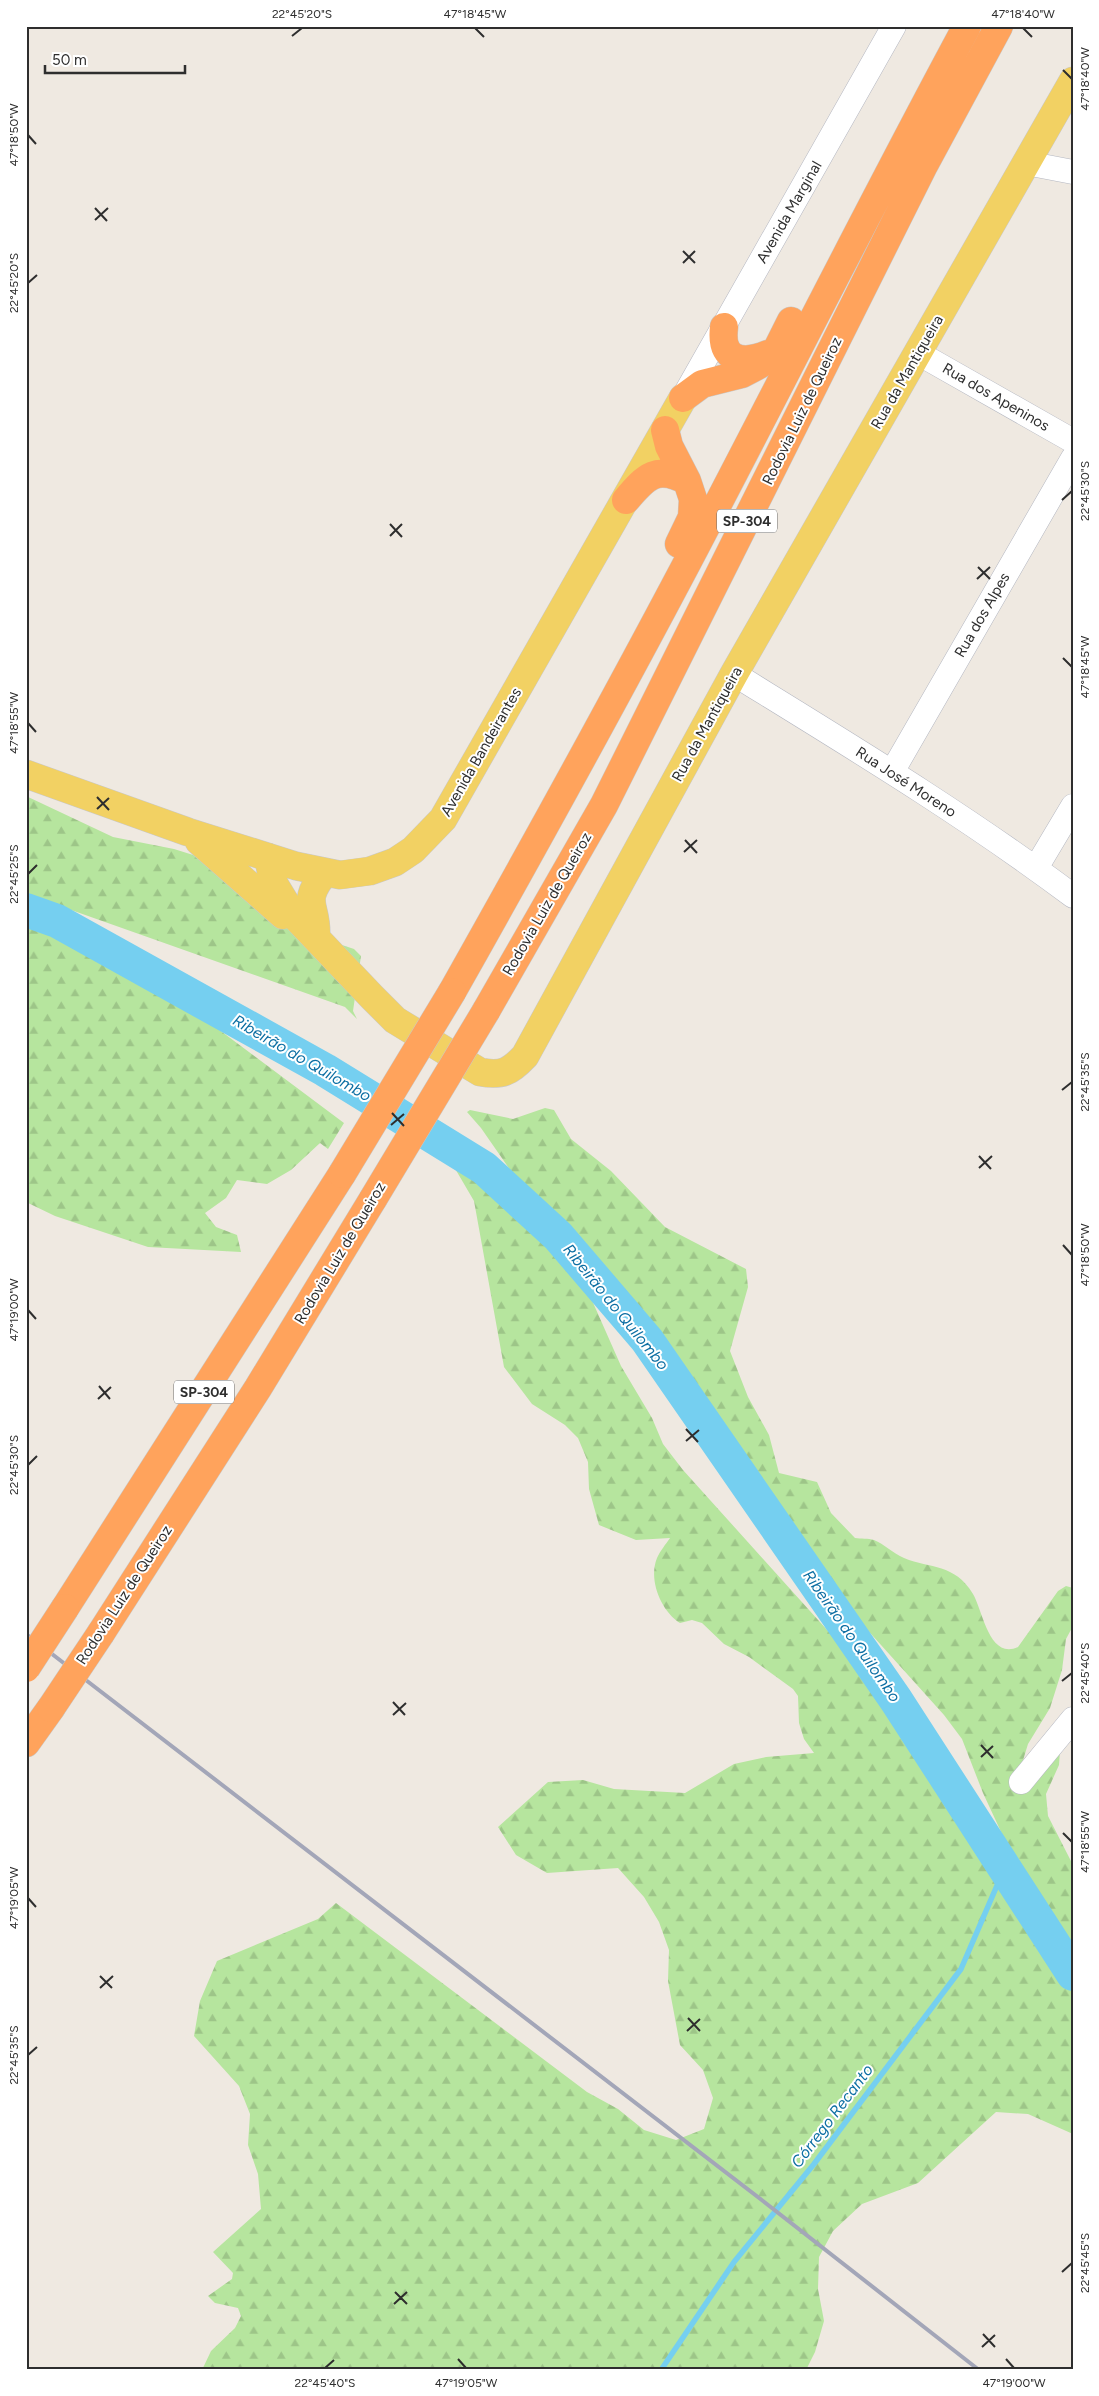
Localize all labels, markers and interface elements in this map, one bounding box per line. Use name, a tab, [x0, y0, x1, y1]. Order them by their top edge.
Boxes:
text: 22°45'20"S	[272, 7, 332, 21]
text: 47°18'45"W	[444, 7, 507, 21]
text: 47°18'40"W	[991, 7, 1055, 21]
scale bar	[45, 42, 185, 74]
text: 47°18'40"W	[1078, 47, 1092, 111]
text: 50 m	[52, 51, 87, 69]
text: 47°18'50"W	[7, 103, 21, 167]
street label: Avenida Marginal	[753, 158, 825, 266]
text: 22°45'20"S	[7, 253, 21, 313]
street label: Rua da Mantiqueira	[867, 312, 947, 432]
street label: Rodovia Luiz de Queiroz	[758, 334, 846, 488]
street label: Rua dos Apeninos	[939, 359, 1053, 435]
text: 22°45'30"S	[1078, 461, 1092, 521]
road number: SP-304	[717, 510, 777, 532]
street label: Rua dos Alpes	[951, 569, 1013, 661]
text: 47°18'45"W	[1078, 635, 1092, 698]
street label: Rua da Mantiqueira	[668, 663, 746, 785]
street label: Avenida Bandeirantes	[437, 685, 525, 819]
text: 47°18'55"W	[7, 691, 21, 754]
street label: Rua José Moreno	[852, 743, 960, 821]
street label: Rodovia Luiz de Queiroz	[499, 829, 595, 979]
text: 22°45'25"S	[7, 844, 21, 904]
water label: Ribeirão do Quilombo	[229, 1011, 375, 1105]
text: 22°45'35"S	[1078, 1052, 1092, 1112]
street label: Rodovia Luiz de Queiroz	[290, 1179, 390, 1327]
text: 47°18'50"W	[1078, 1223, 1092, 1287]
water label: Ribeirão do Quilombo	[559, 1240, 673, 1374]
text: 47°19'00"W	[7, 1278, 21, 1342]
road number: SP-304	[174, 1380, 234, 1404]
text: 22°45'30"S	[7, 1435, 21, 1495]
street label: Rodovia Luiz de Queiroz	[72, 1522, 176, 1668]
water label: Ribeirão do Quilombo	[799, 1566, 905, 1706]
text: 22°45'40"S	[1078, 1643, 1092, 1703]
text: 47°18'55"W	[1078, 1810, 1092, 1873]
text: 47°19'05"W	[7, 1866, 21, 1929]
text: 22°45'35"S	[7, 2025, 21, 2085]
water label: Córrego Recanto	[787, 2061, 877, 2171]
text: 22°45'45"S	[1078, 2233, 1092, 2293]
text: 22°45'40"S	[295, 2376, 355, 2390]
text: 47°19'05"W	[435, 2376, 498, 2390]
text: 47°19'00"W	[982, 2376, 1046, 2390]

